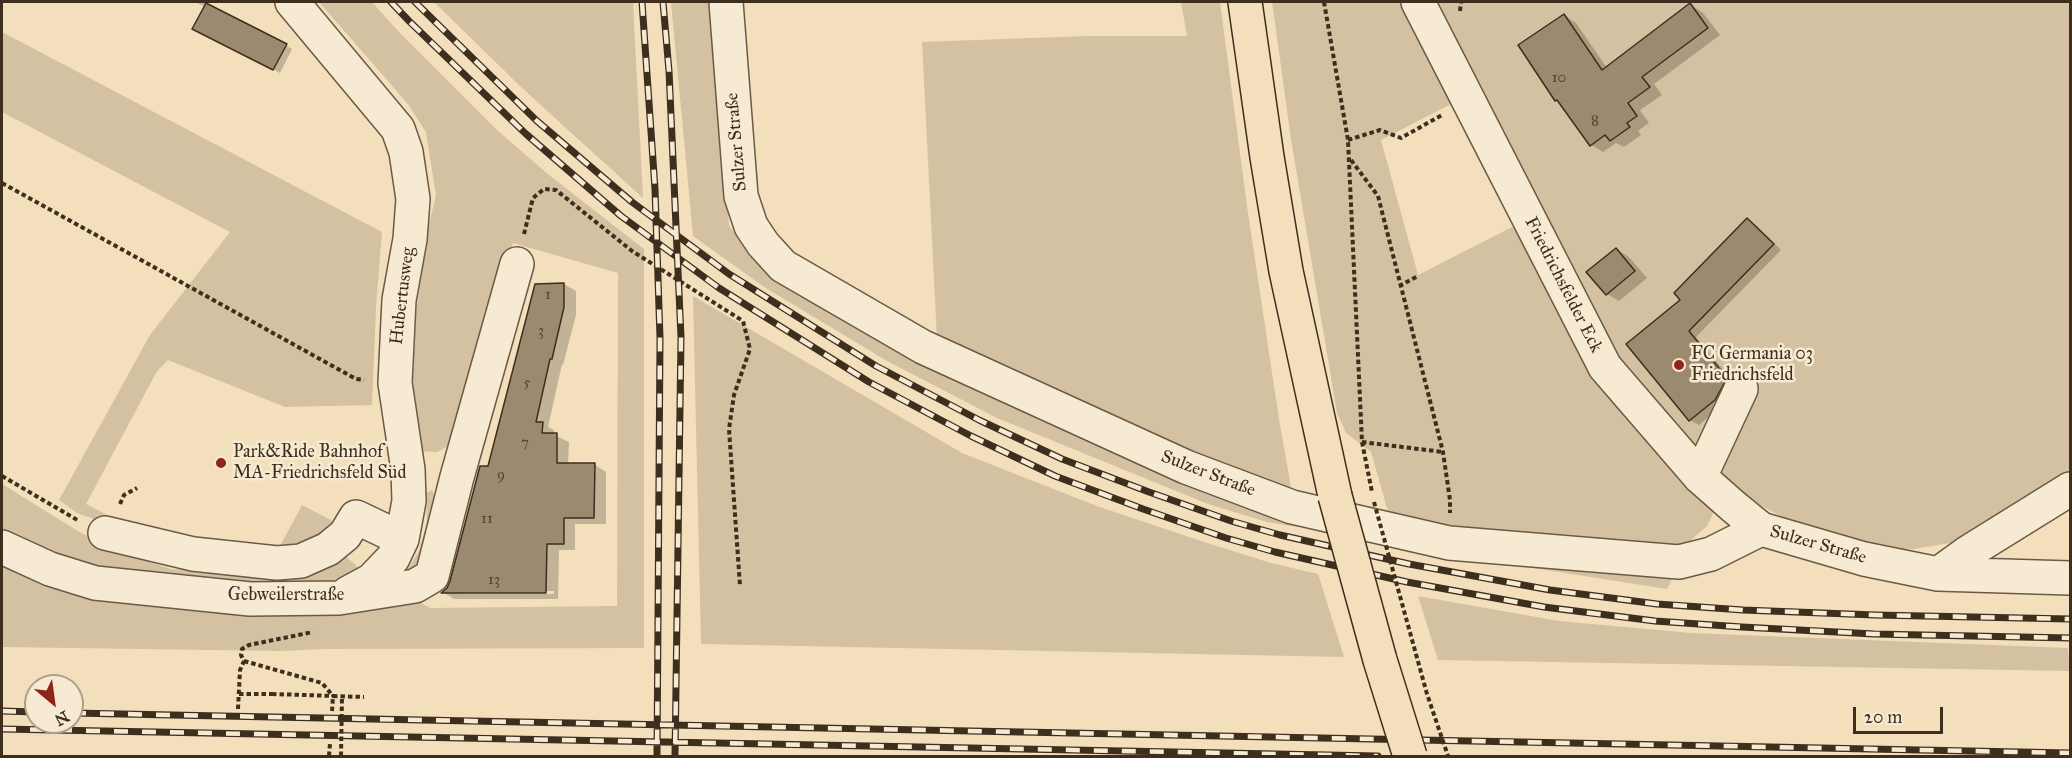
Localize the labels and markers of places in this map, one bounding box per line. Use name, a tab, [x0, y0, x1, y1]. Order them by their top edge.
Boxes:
place label: FC Germania 03 Friedrichsfeld	[1691, 344, 1813, 386]
marker: FC Germania 03 Friedrichsfeld	[1672, 358, 1686, 372]
place label: Park&Ride Bahnhof MA-Friedrichsfeld Süd	[233, 442, 406, 484]
marker: Park&Ride Bahnhof MA-Friedrichsfeld Süd	[214, 456, 228, 470]

